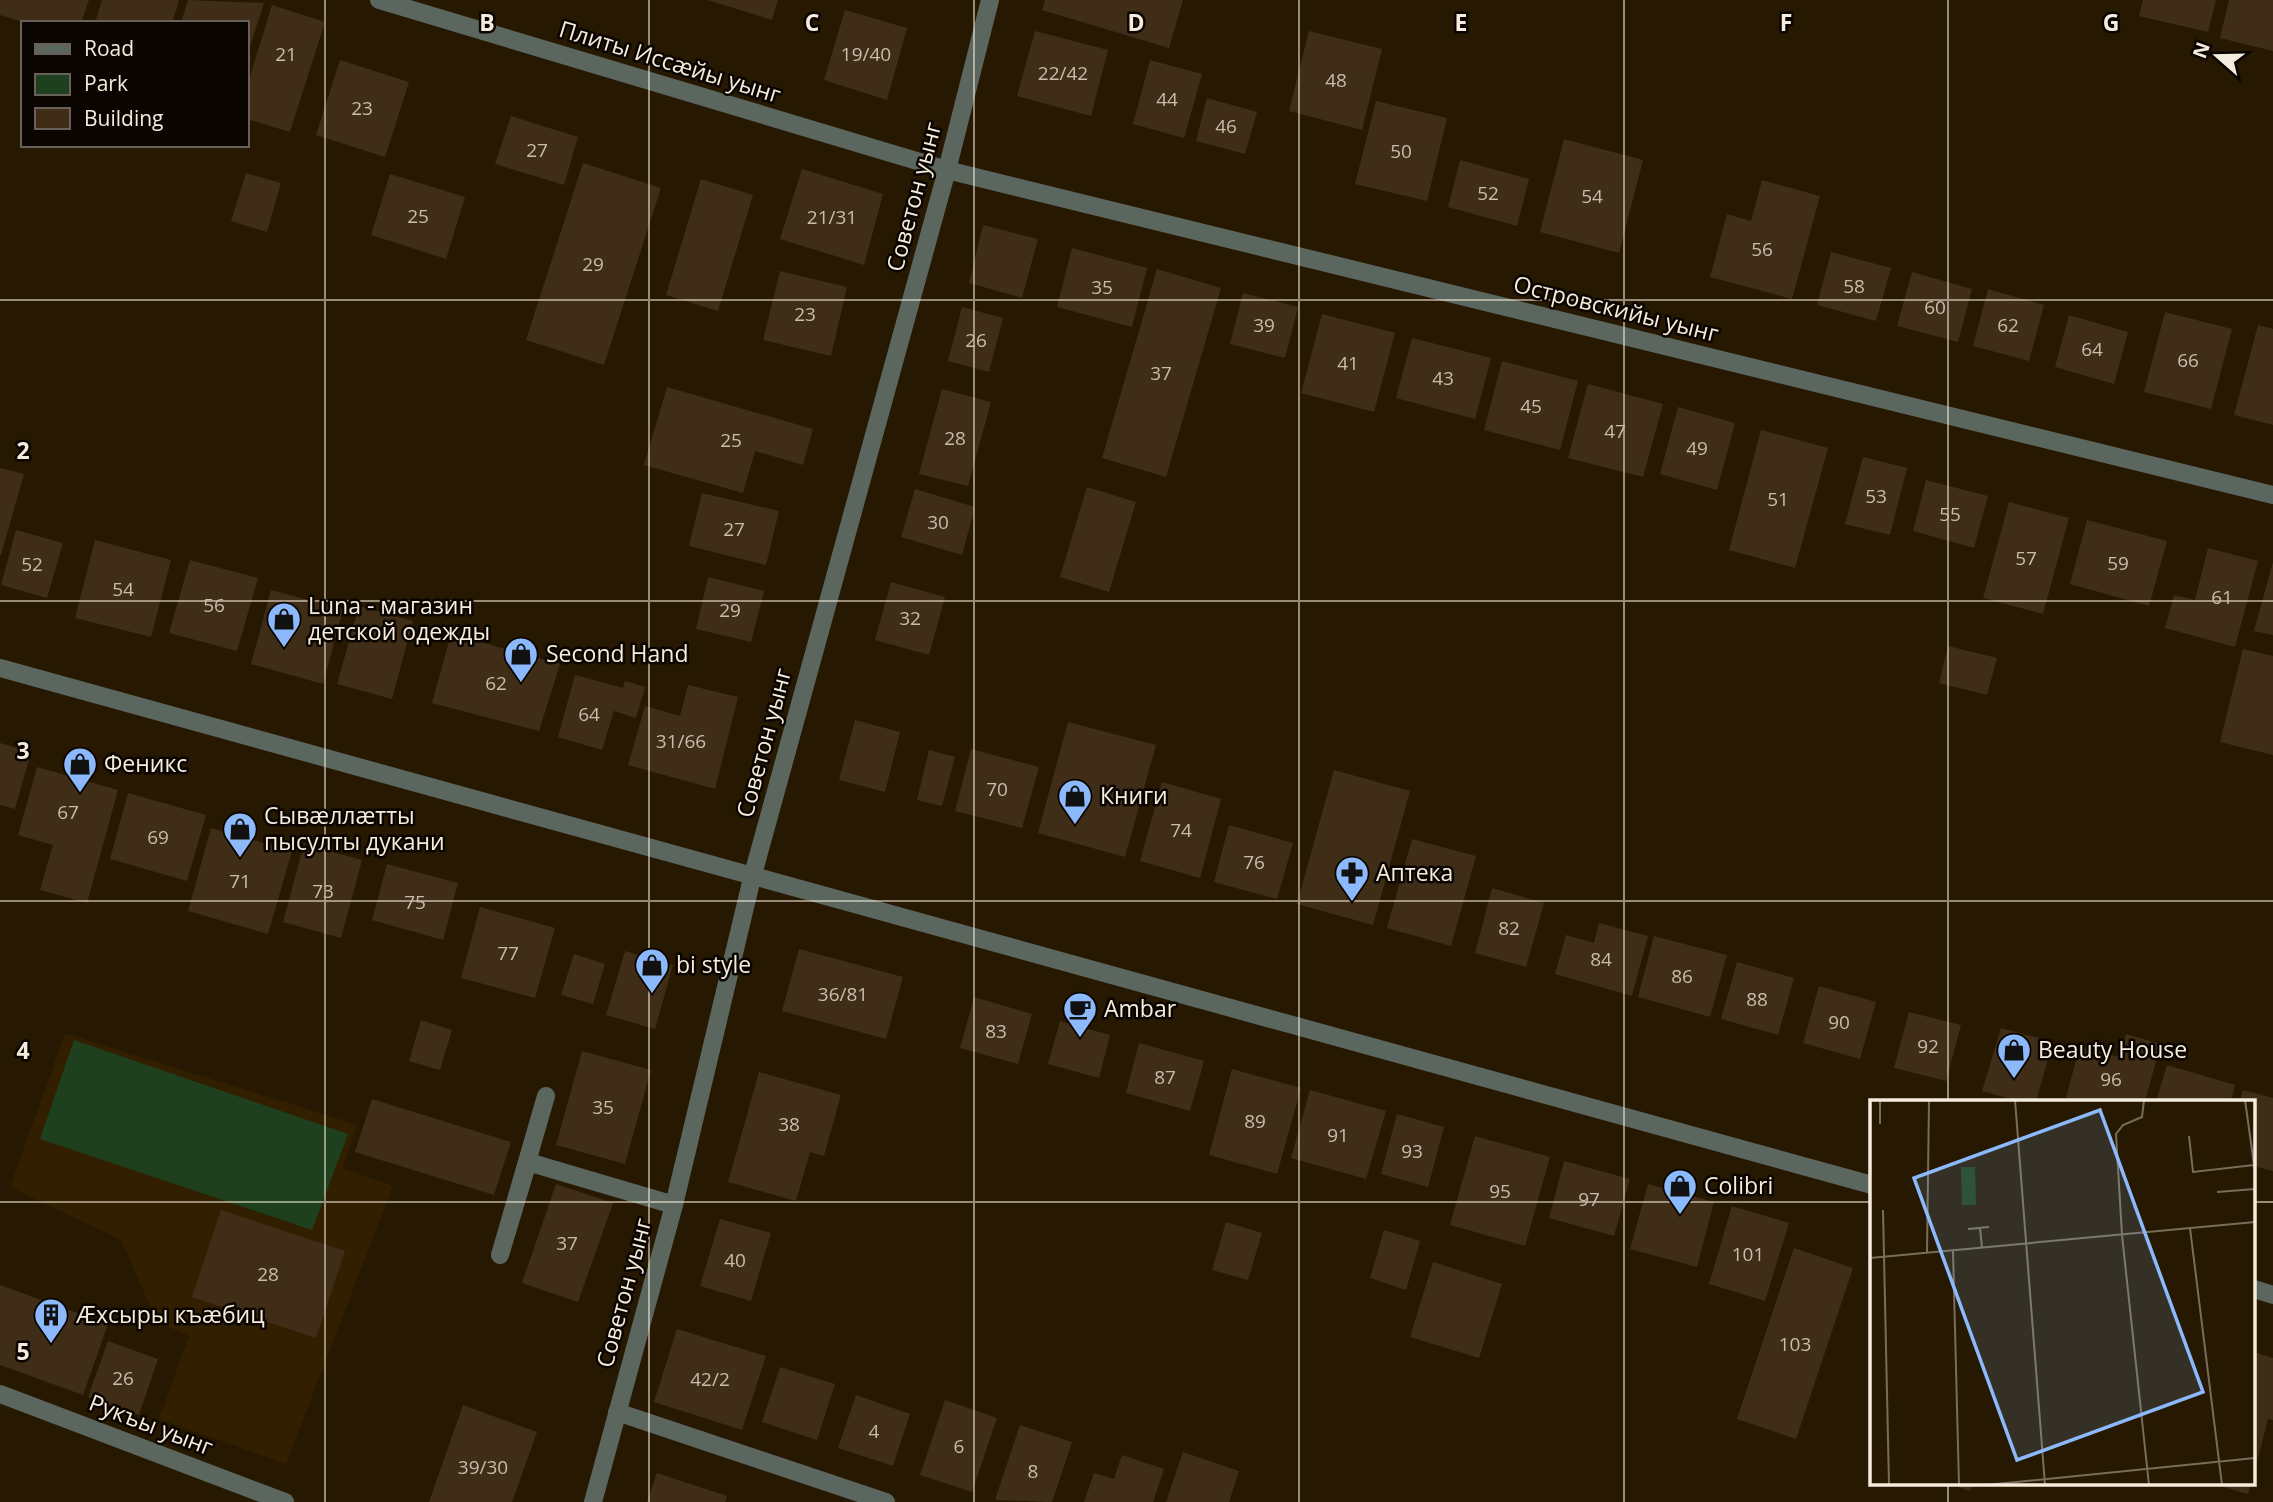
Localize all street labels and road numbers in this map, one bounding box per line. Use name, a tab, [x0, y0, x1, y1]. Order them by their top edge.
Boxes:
street label: Плиты Иссæйы уынг	[556, 12, 785, 110]
street label: Советон уынг	[878, 118, 948, 275]
street label: Островскийы уынг	[1510, 267, 1722, 349]
street label: Советон уынг	[728, 664, 798, 821]
street label: Советон уынг	[588, 1214, 658, 1371]
street label: Рукъы уынг	[85, 1386, 218, 1462]

